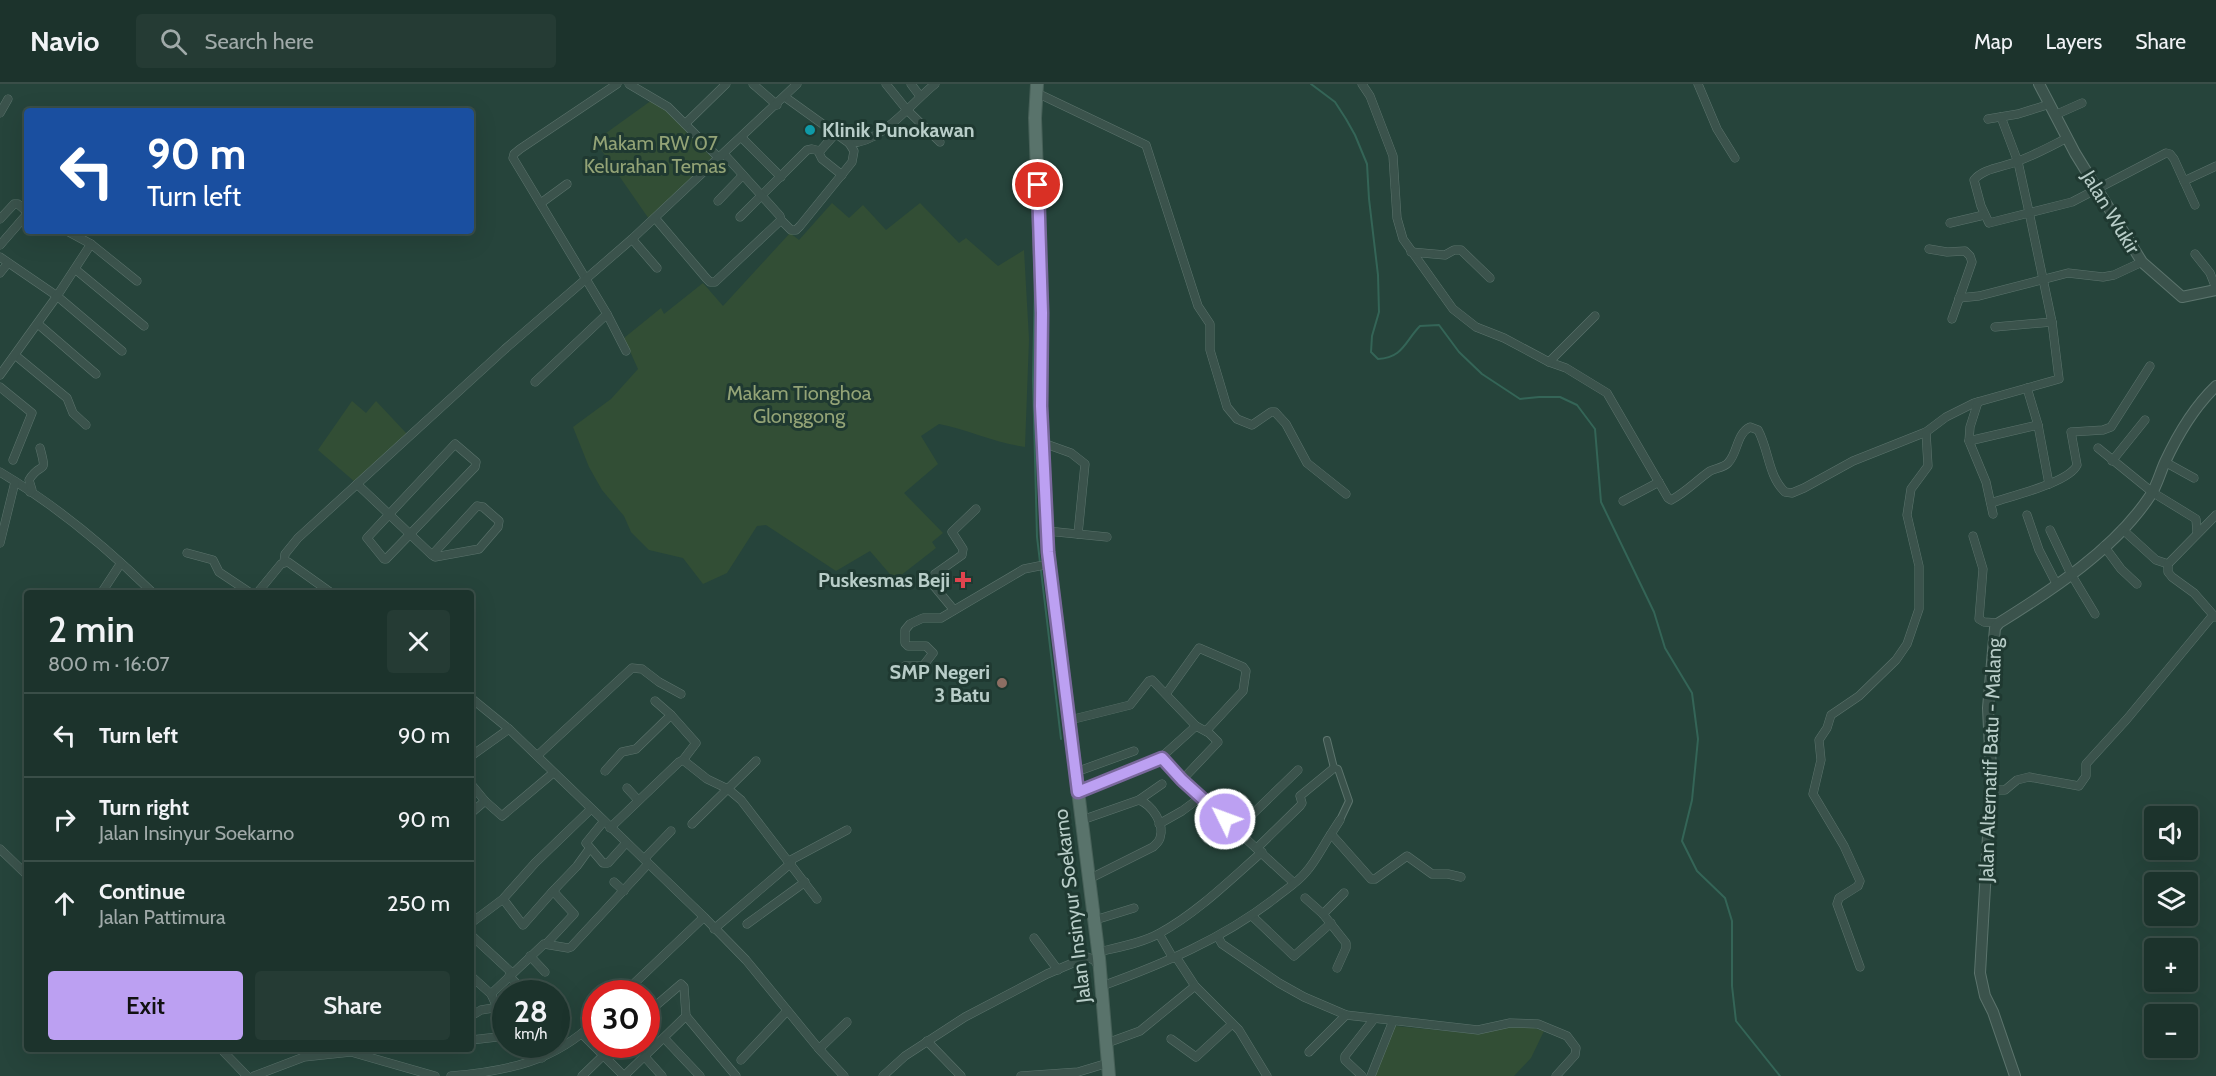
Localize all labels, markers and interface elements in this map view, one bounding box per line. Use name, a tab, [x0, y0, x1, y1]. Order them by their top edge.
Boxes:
search box	[136, 14, 556, 68]
text: Navio	[30, 24, 100, 58]
icon: search	[157, 25, 190, 58]
text: Search here	[205, 28, 314, 55]
text: Map	[1974, 29, 2013, 54]
text: Layers	[2046, 29, 2102, 54]
text: Share	[2135, 29, 2186, 54]
place label: Klinik Punokawan	[822, 118, 975, 142]
marker: Klinik Punokawan	[803, 123, 817, 137]
text: 90 m	[147, 128, 246, 180]
park label: Makam RW 07 Kelurahan Temas	[584, 131, 726, 178]
icon: left	[48, 132, 126, 210]
pin	[1012, 159, 1063, 210]
street label: Jalan Wukir	[2076, 165, 2146, 259]
icon: arrive	[1021, 168, 1054, 201]
text: Turn left	[147, 180, 241, 213]
park label: Makam Tionghoa Glonggong	[727, 381, 872, 428]
place label: Puskesmas Beji	[818, 568, 950, 592]
marker: Puskesmas Beji	[954, 571, 972, 589]
text: 2 min	[48, 607, 135, 651]
button: close	[387, 610, 450, 673]
street label: Jalan Alternatif Batu - Malang	[1974, 636, 2006, 884]
text: 800 m · 16:07	[48, 652, 170, 676]
place label: SMP Negeri 3 Batu	[890, 660, 990, 707]
marker: SMP Negeri 3 Batu	[995, 676, 1009, 690]
icon: left	[48, 719, 81, 752]
text: Turn left	[99, 722, 178, 749]
text: 90 m	[398, 722, 450, 749]
position arrow	[1193, 787, 1257, 851]
text: Turn right	[99, 794, 189, 821]
icon: right	[48, 803, 81, 836]
text: 90 m	[398, 806, 450, 833]
map controls	[2144, 806, 2198, 1058]
button: sound	[2144, 806, 2198, 860]
street label: Jalan Insinyur Soekarno	[1048, 808, 1096, 1005]
text: Jalan Insinyur Soekarno	[99, 821, 294, 845]
button: layers	[2144, 872, 2198, 926]
text: Continue	[99, 878, 185, 905]
icon: ahead	[48, 887, 81, 920]
text: 250 m	[387, 890, 450, 917]
text: Jalan Pattimura	[99, 905, 226, 929]
button: +	[2144, 938, 2198, 992]
button: Exit	[48, 971, 243, 1040]
button: Share	[255, 971, 450, 1040]
speed limit sign: 30	[582, 980, 660, 1058]
text: 28	[514, 993, 548, 1030]
button: −	[2144, 1004, 2198, 1058]
text: km/h	[515, 1025, 547, 1043]

